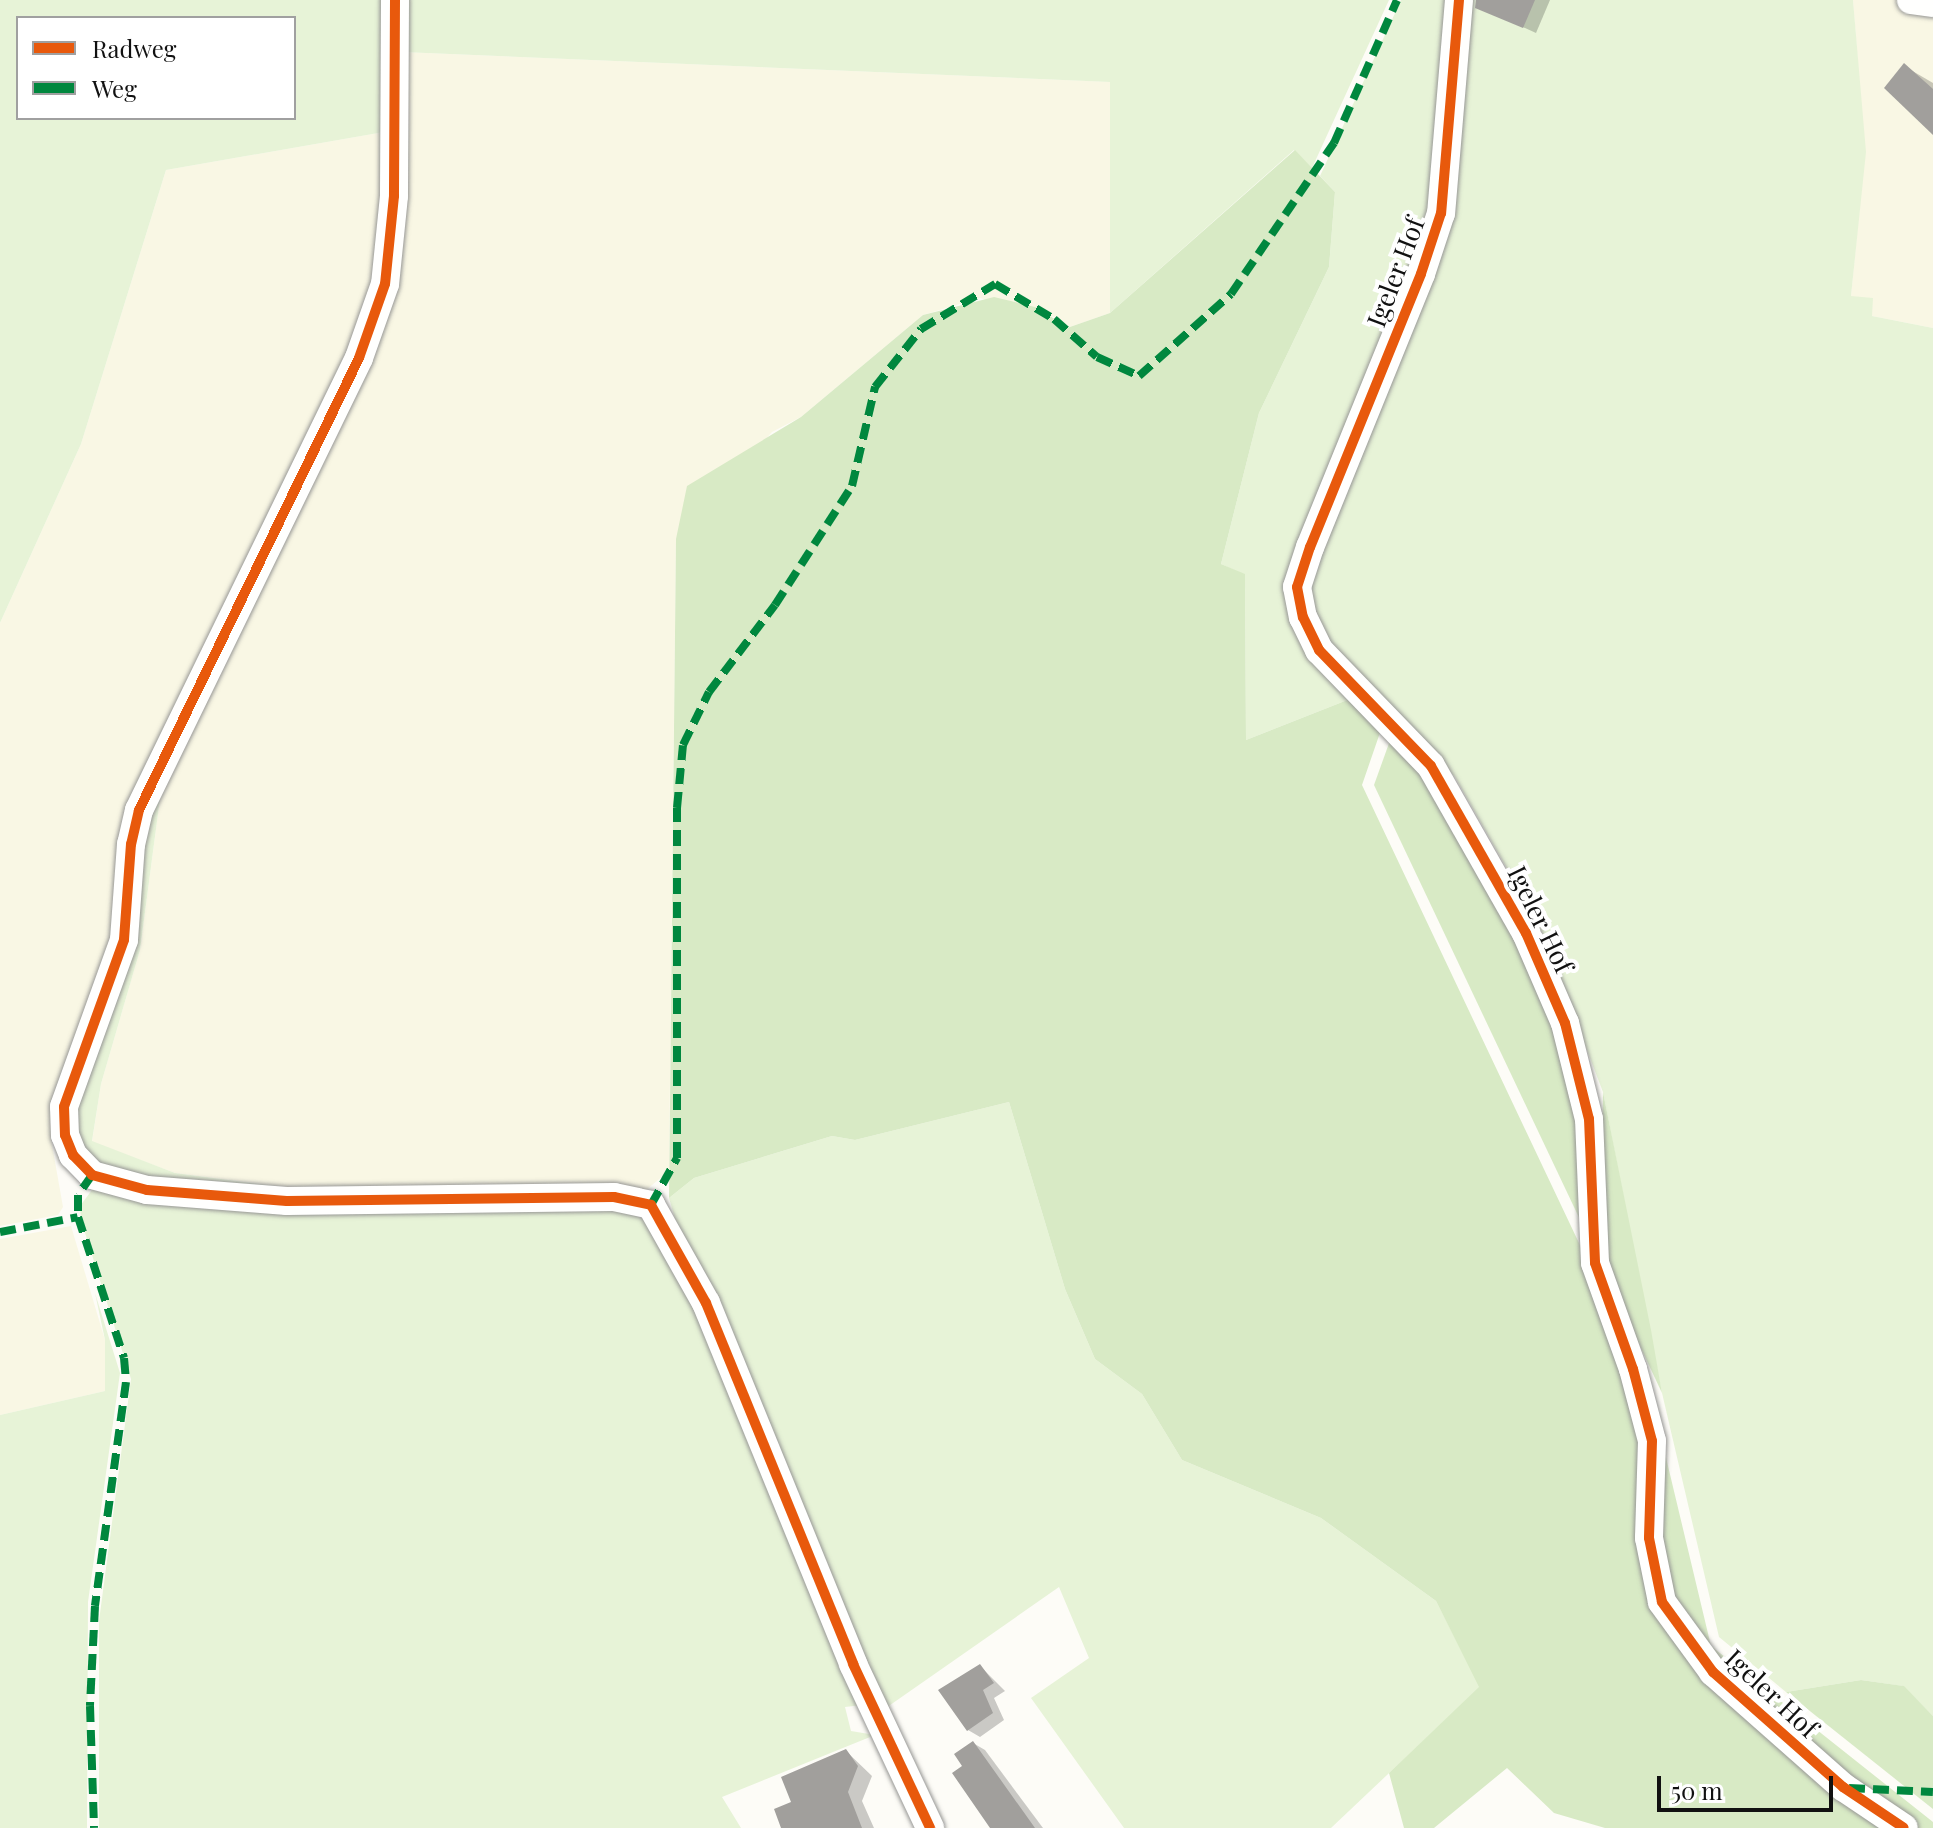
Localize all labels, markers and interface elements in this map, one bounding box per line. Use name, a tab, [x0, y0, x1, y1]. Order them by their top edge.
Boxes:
legend	[16, 16, 296, 120]
text: Radweg	[92, 32, 177, 64]
text: Weg	[92, 72, 137, 104]
street label: Igeler Hof	[1360, 212, 1430, 332]
street label: Igeler Hof	[1502, 860, 1580, 978]
street label: Igeler Hof	[1719, 1642, 1825, 1744]
scale bar	[1661, 1760, 1837, 1810]
text: 50 m	[1671, 1774, 1723, 1806]

